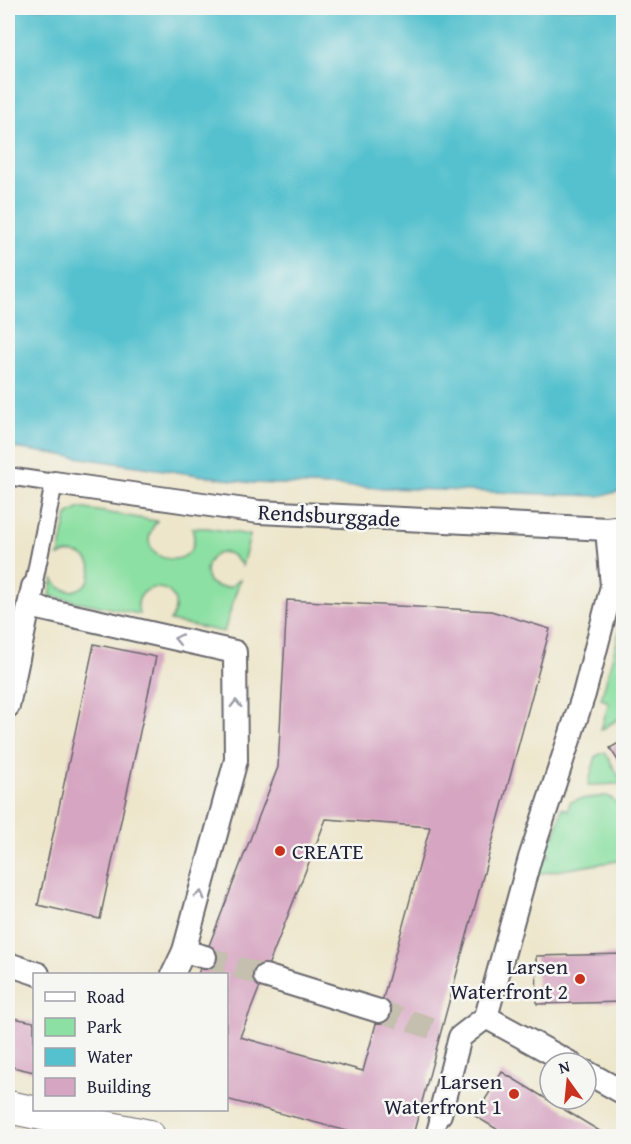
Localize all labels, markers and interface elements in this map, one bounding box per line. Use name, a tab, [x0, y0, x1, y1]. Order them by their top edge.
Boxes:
street label: Rendsburggade	[257, 495, 401, 535]
one-way arrow	[173, 633, 183, 646]
one-way arrow	[230, 700, 242, 709]
place label: CREATE	[292, 835, 363, 867]
marker: CREATE	[273, 844, 287, 858]
one-way arrow	[192, 890, 205, 900]
place label: Larsen Waterfront 2	[450, 950, 569, 1007]
marker: Larsen Waterfront 2	[573, 972, 587, 986]
legend	[33, 973, 228, 1111]
text: Road	[87, 983, 125, 1010]
text: Park	[87, 1013, 123, 1040]
text: Water	[87, 1043, 133, 1070]
north arrow	[538, 1051, 598, 1111]
text: N	[556, 1053, 573, 1079]
place label: Larsen Waterfront 1	[384, 1065, 503, 1122]
text: Building	[87, 1073, 151, 1100]
marker: Larsen Waterfront 1	[507, 1087, 521, 1101]

